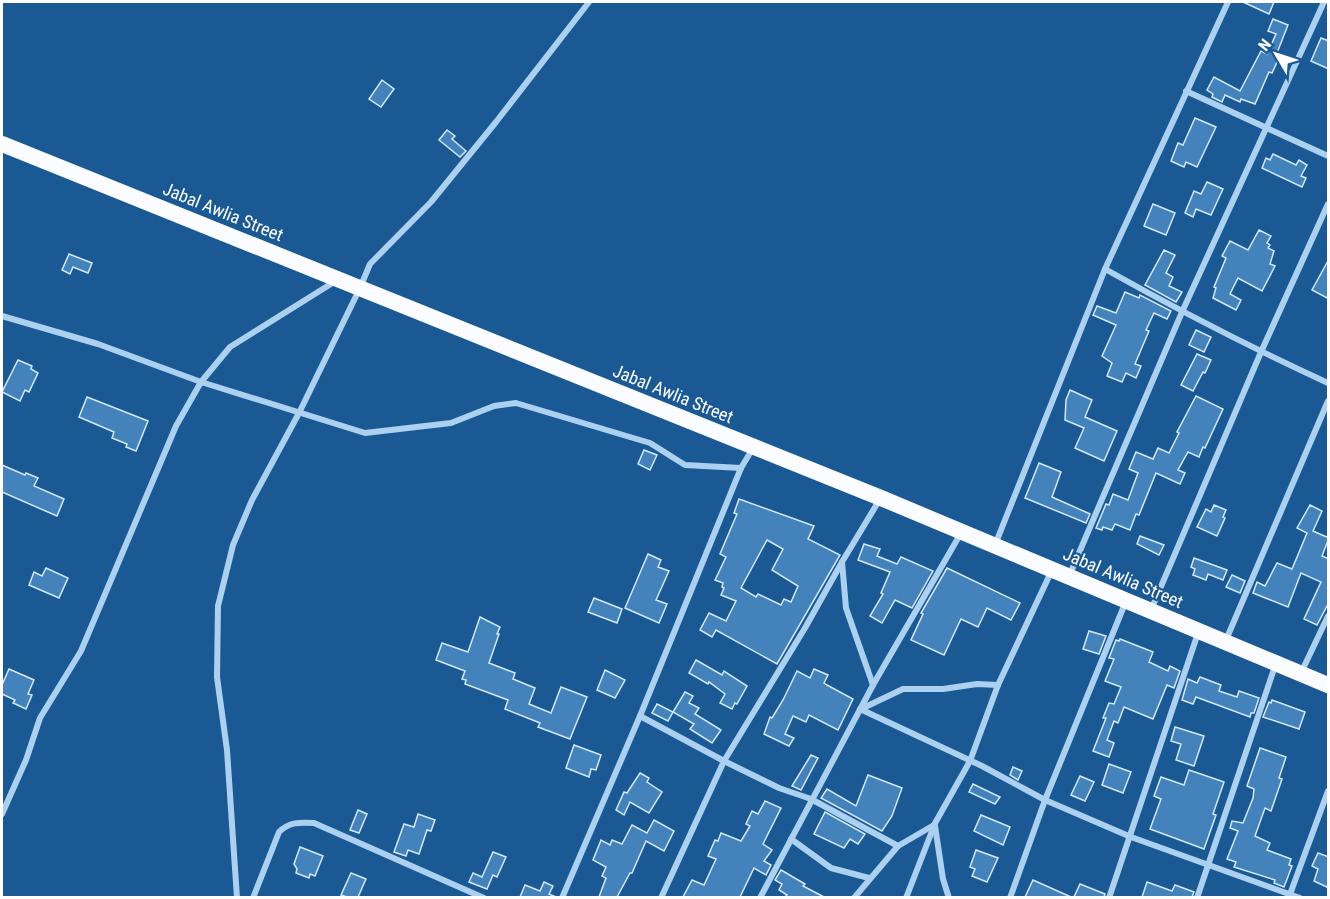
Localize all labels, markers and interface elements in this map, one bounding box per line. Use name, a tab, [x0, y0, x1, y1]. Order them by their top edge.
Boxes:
north arrow	[1246, 24, 1306, 84]
text: N	[1254, 35, 1275, 55]
street label: Jabal Awlia Street	[160, 178, 286, 245]
street label: Jabal Awlia Street	[610, 360, 736, 427]
street label: Jabal Awlia Street	[1060, 543, 1186, 612]

